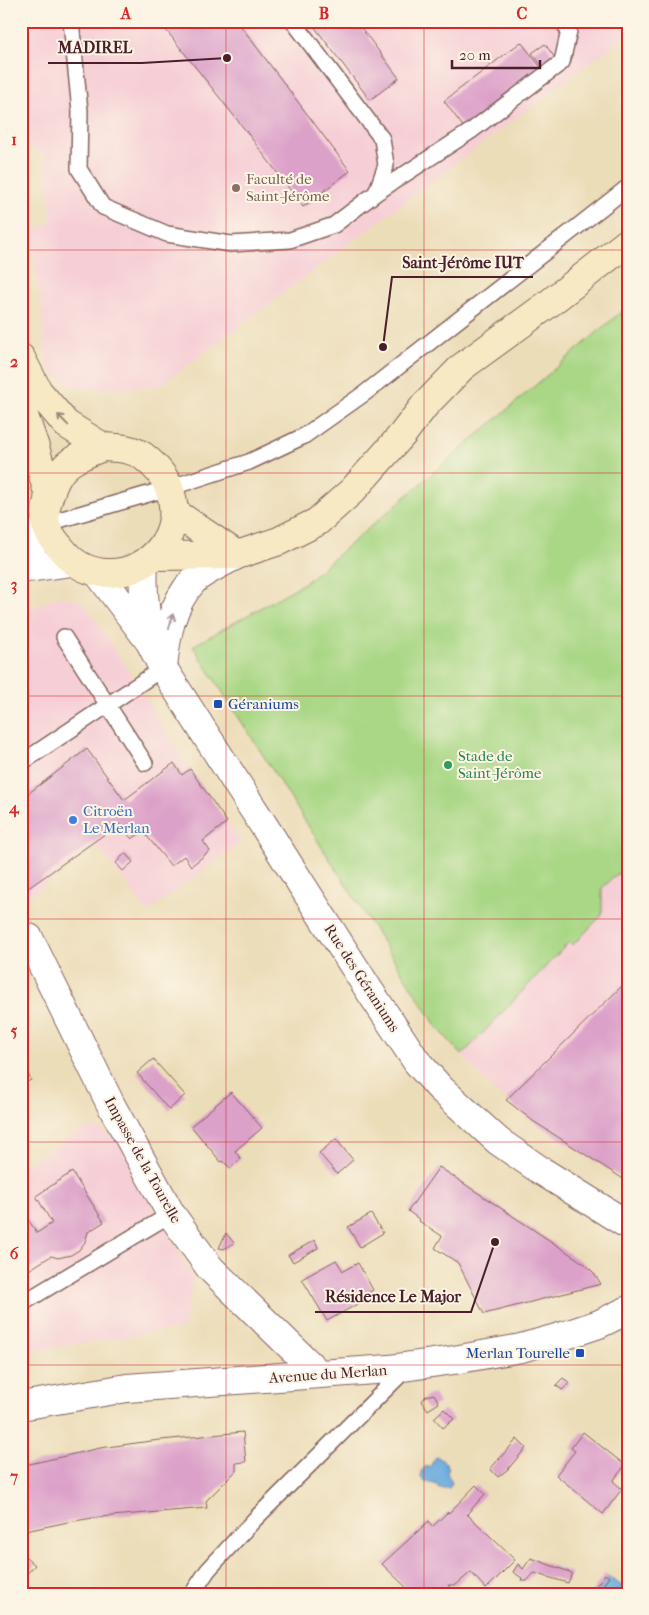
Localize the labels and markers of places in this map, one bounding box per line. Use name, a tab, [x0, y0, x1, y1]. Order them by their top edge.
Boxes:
callout: MADIREL	[48, 32, 142, 63]
place label: Faculté de Saint-Jérôme	[246, 170, 330, 205]
marker: Faculté de Saint-Jérôme	[230, 182, 242, 194]
callout: Saint-Jérôme IUT	[392, 246, 533, 277]
place label: Géraniums	[228, 695, 299, 713]
marker: Géraniums	[212, 698, 224, 710]
place label: Stade de Saint-Jérôme	[458, 747, 542, 782]
marker: Stade de Saint-Jérôme	[442, 759, 454, 771]
place label: Citroën Le Merlan	[83, 802, 150, 837]
marker: Citroën Le Merlan	[67, 814, 79, 826]
callout: Résidence Le Major	[315, 1281, 471, 1312]
place label: Merlan Tourelle	[466, 1344, 571, 1362]
marker: Merlan Tourelle	[574, 1347, 586, 1359]

